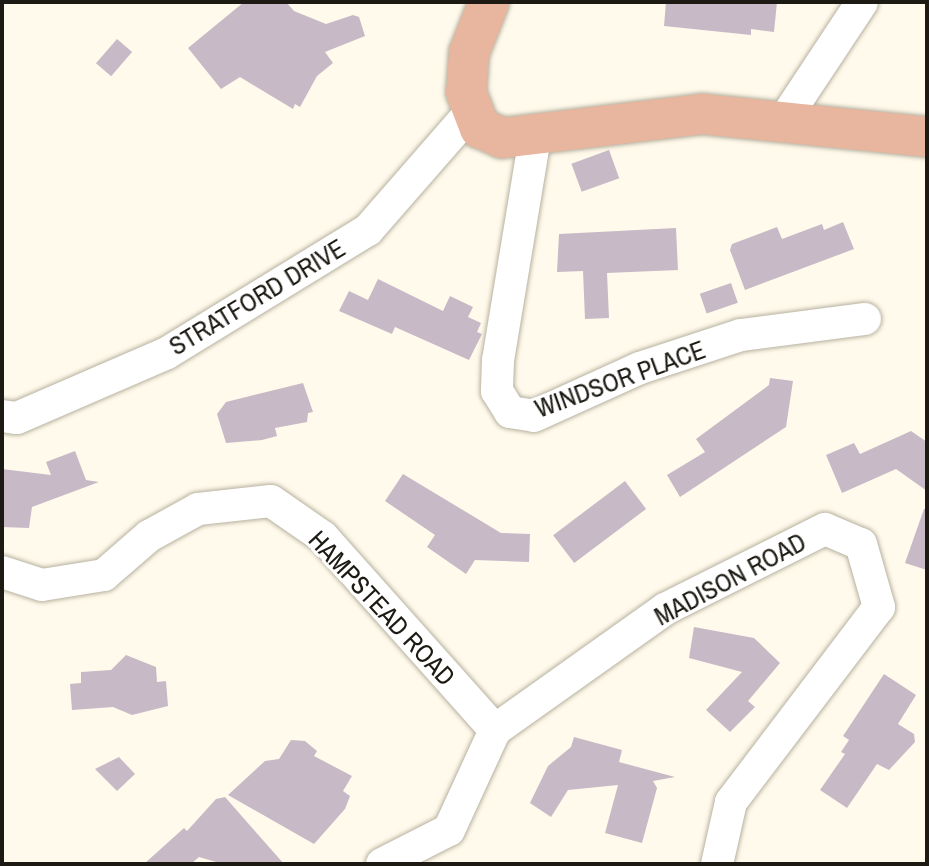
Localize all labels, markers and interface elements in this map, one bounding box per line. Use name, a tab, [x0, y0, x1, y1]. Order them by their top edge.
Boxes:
street label: STRATFORD DRIVE	[163, 232, 351, 362]
street label: WINDSOR PLACE	[531, 334, 709, 424]
street label: HAMPSTEAD ROAD	[302, 524, 462, 692]
street label: MADISON ROAD	[649, 526, 811, 632]

